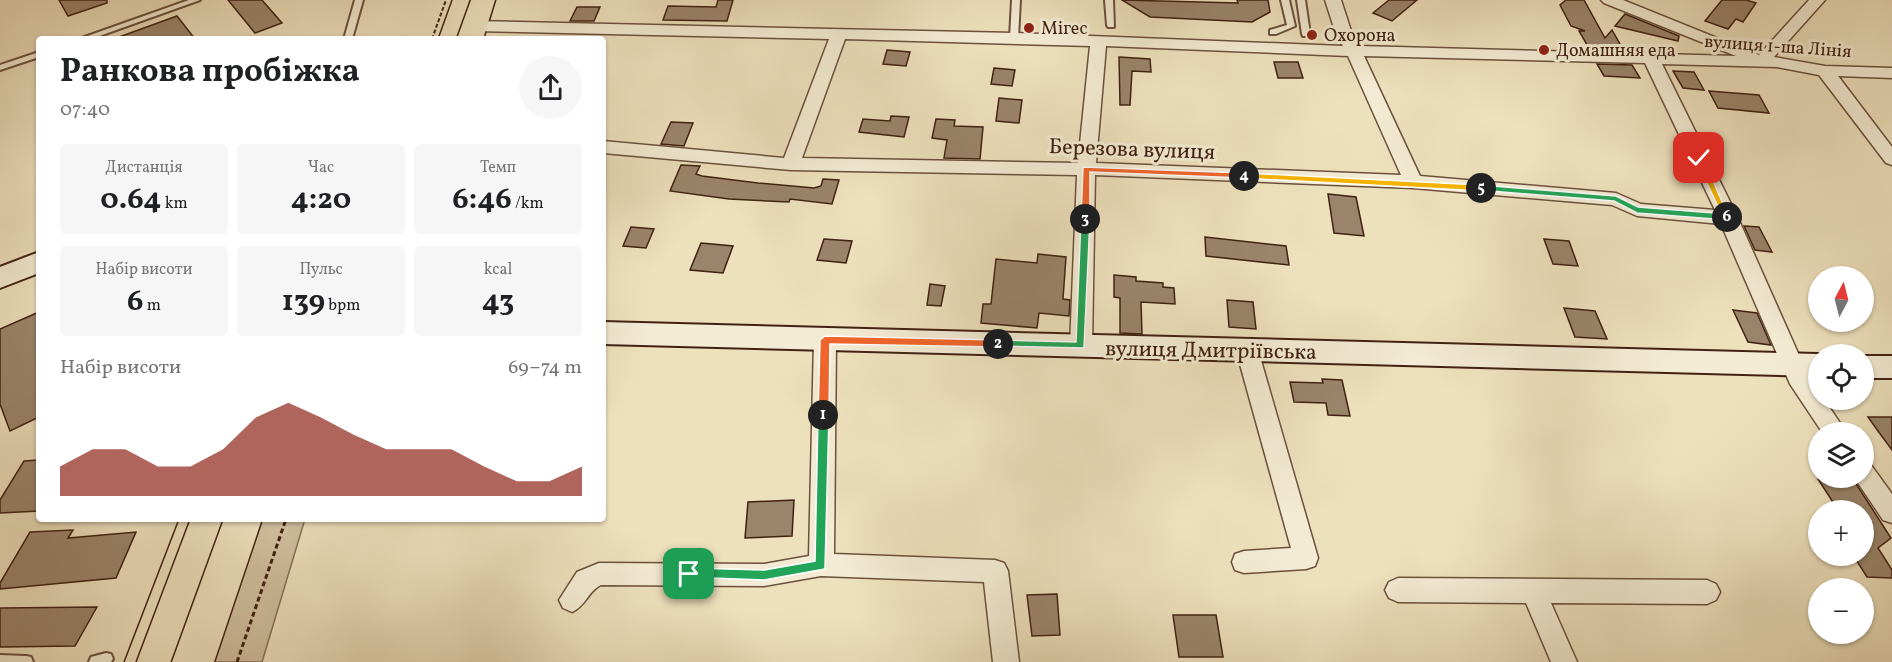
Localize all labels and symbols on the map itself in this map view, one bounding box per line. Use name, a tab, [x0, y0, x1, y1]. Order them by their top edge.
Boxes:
place label: Мігес	[1041, 17, 1087, 42]
marker: Мігес	[1022, 21, 1036, 35]
place label: Охорона	[1324, 24, 1396, 49]
marker: Охорона	[1305, 28, 1319, 42]
street label: вулиця 1-ша Лінія	[1704, 30, 1852, 65]
place label: Домашняя еда	[1556, 39, 1676, 64]
marker: Домашняя еда	[1537, 43, 1551, 57]
street label: Березова вулиця	[1048, 132, 1216, 169]
pin	[1673, 132, 1724, 183]
pin: 4	[1229, 161, 1259, 191]
pin: 5	[1466, 173, 1496, 203]
pin: 6	[1712, 202, 1742, 232]
pin: 3	[1070, 204, 1100, 234]
north arrow	[1808, 266, 1874, 332]
pin: 2	[983, 329, 1013, 359]
street label: вулиця Дмитріївська	[1105, 334, 1317, 369]
pin: 1	[808, 400, 838, 430]
pin	[663, 548, 714, 599]

